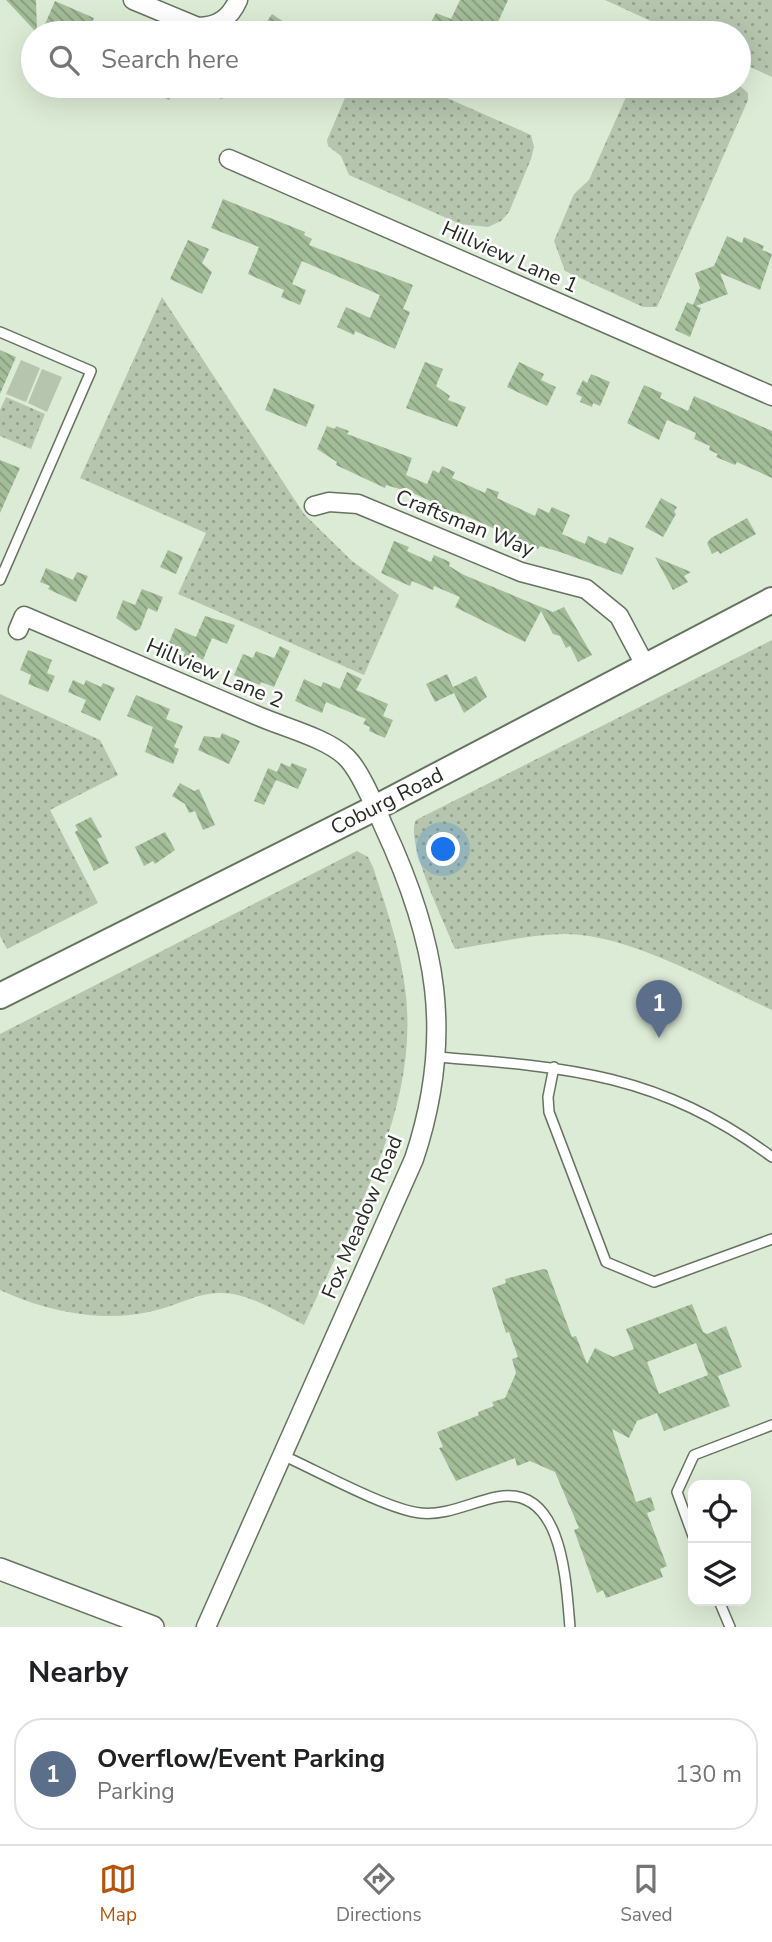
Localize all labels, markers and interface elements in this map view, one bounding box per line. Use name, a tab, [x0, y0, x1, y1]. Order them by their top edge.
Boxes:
search box	[21, 21, 751, 98]
icon: search	[45, 41, 83, 79]
text: Search here	[101, 42, 239, 77]
street label: Hillview Lane 1	[437, 214, 583, 300]
street label: Craftsman Way	[392, 483, 538, 564]
street label: Hillview Lane 2	[142, 631, 288, 715]
street label: Coburg Road	[326, 761, 448, 841]
your location	[426, 832, 460, 866]
pin: 1	[636, 980, 682, 1038]
street label: Fox Meadow Road	[315, 1131, 409, 1303]
map controls	[688, 1480, 751, 1606]
button: locate	[688, 1480, 751, 1543]
button: layers	[688, 1543, 751, 1606]
text: Nearby	[28, 1652, 128, 1693]
text: Overflow/Event Parking	[97, 1741, 385, 1776]
text: 1	[46, 1759, 60, 1790]
text: 130 m	[675, 1759, 742, 1790]
text: Parking	[97, 1776, 175, 1807]
tab: Map	[99, 1860, 137, 1928]
tab: Directions	[336, 1860, 422, 1928]
tab: Saved	[620, 1860, 673, 1928]

